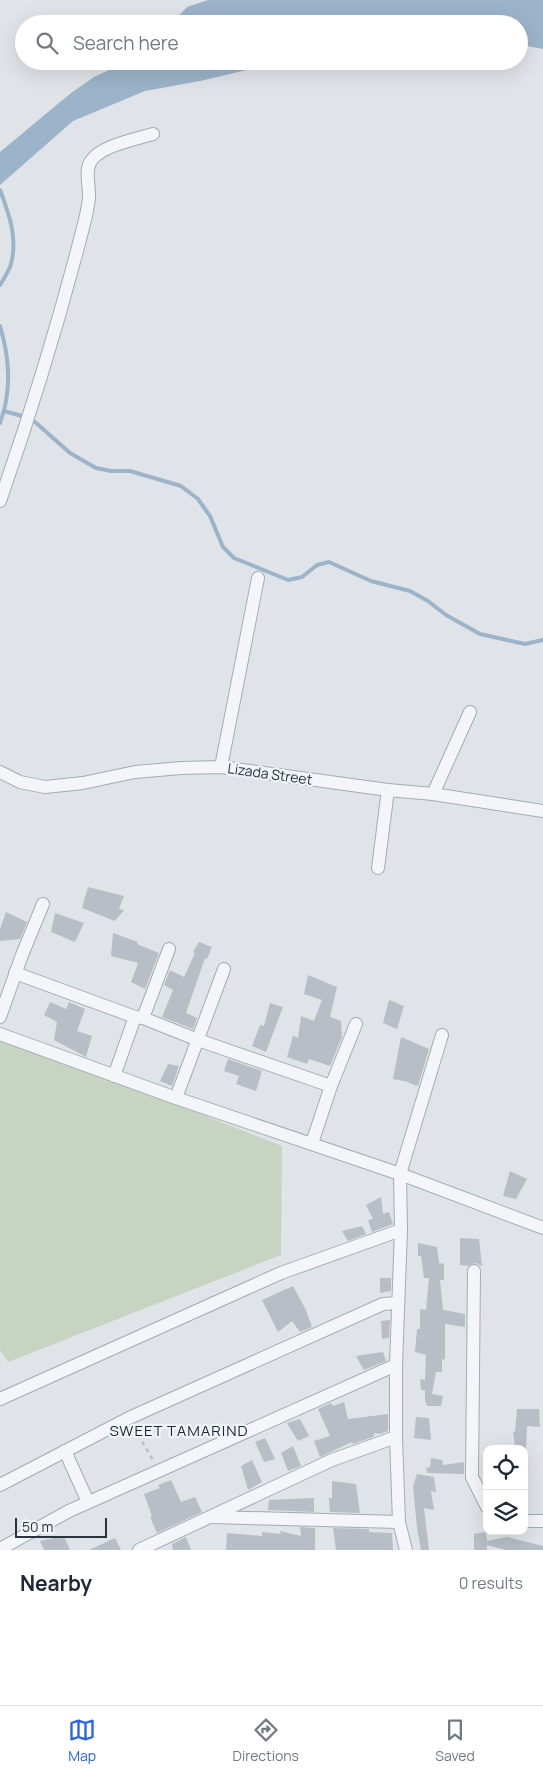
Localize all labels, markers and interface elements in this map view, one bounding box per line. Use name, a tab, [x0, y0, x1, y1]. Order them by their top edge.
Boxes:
search box	[15, 15, 528, 70]
icon: search	[33, 29, 61, 57]
text: Search here	[73, 30, 179, 56]
street label: Lizada Street	[227, 758, 314, 789]
district label: SWEET TAMARIND	[109, 1420, 249, 1441]
map controls	[483, 1445, 528, 1535]
button: locate	[483, 1445, 528, 1490]
button: layers	[483, 1490, 528, 1535]
scale bar	[15, 1515, 108, 1538]
text: 50 m	[22, 1517, 53, 1536]
text: Nearby	[20, 1569, 92, 1597]
text: 0 results	[459, 1572, 523, 1594]
tab: Map	[68, 1716, 96, 1765]
tab: Directions	[233, 1716, 299, 1765]
tab: Saved	[435, 1716, 475, 1765]

